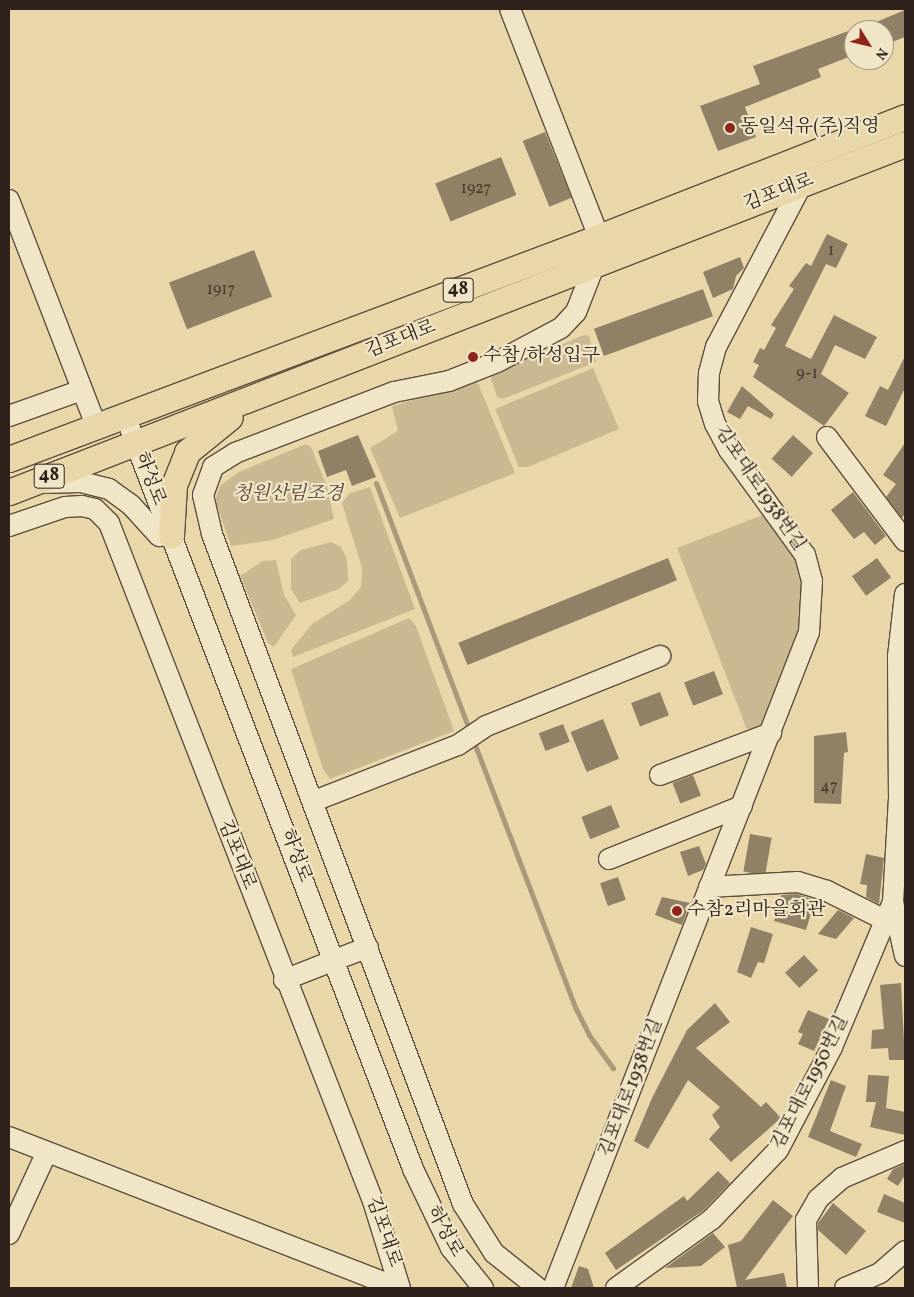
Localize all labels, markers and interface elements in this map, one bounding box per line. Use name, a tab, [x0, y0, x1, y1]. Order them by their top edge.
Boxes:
north arrow	[844, 20, 894, 70]
text: N	[870, 44, 891, 63]
place label: 동일석유(주)직영	[740, 117, 880, 139]
marker: 동일석유(주)직영	[724, 122, 736, 134]
street label: 김포대로	[741, 169, 817, 217]
house number: 1927	[461, 179, 491, 199]
house number: 1	[828, 241, 834, 261]
road number: 48	[442, 274, 474, 306]
house number: 1917	[207, 280, 235, 300]
street label: 김포대로	[363, 316, 439, 364]
place label: 수참/하성입구	[483, 346, 600, 368]
marker: 수참/하성입구	[467, 351, 479, 363]
house number: 9-1	[796, 364, 818, 384]
street label: 김포대로1938번길	[709, 422, 809, 556]
street label: 하성로	[128, 449, 170, 509]
road number: 48	[33, 461, 65, 492]
park label: 청원산림조경	[233, 484, 343, 506]
house number: 47	[820, 777, 838, 797]
street label: 김포대로	[212, 817, 260, 893]
street label: 하성로	[274, 826, 316, 886]
place label: 수참2리마을회관	[687, 900, 826, 922]
marker: 수참2리마을회관	[671, 905, 683, 917]
street label: 김포대로1950번길	[767, 1012, 855, 1154]
street label: 김포대로1938번길	[595, 1016, 669, 1160]
street label: 김포대로	[360, 1194, 406, 1270]
street label: 하성로	[421, 1202, 467, 1262]

